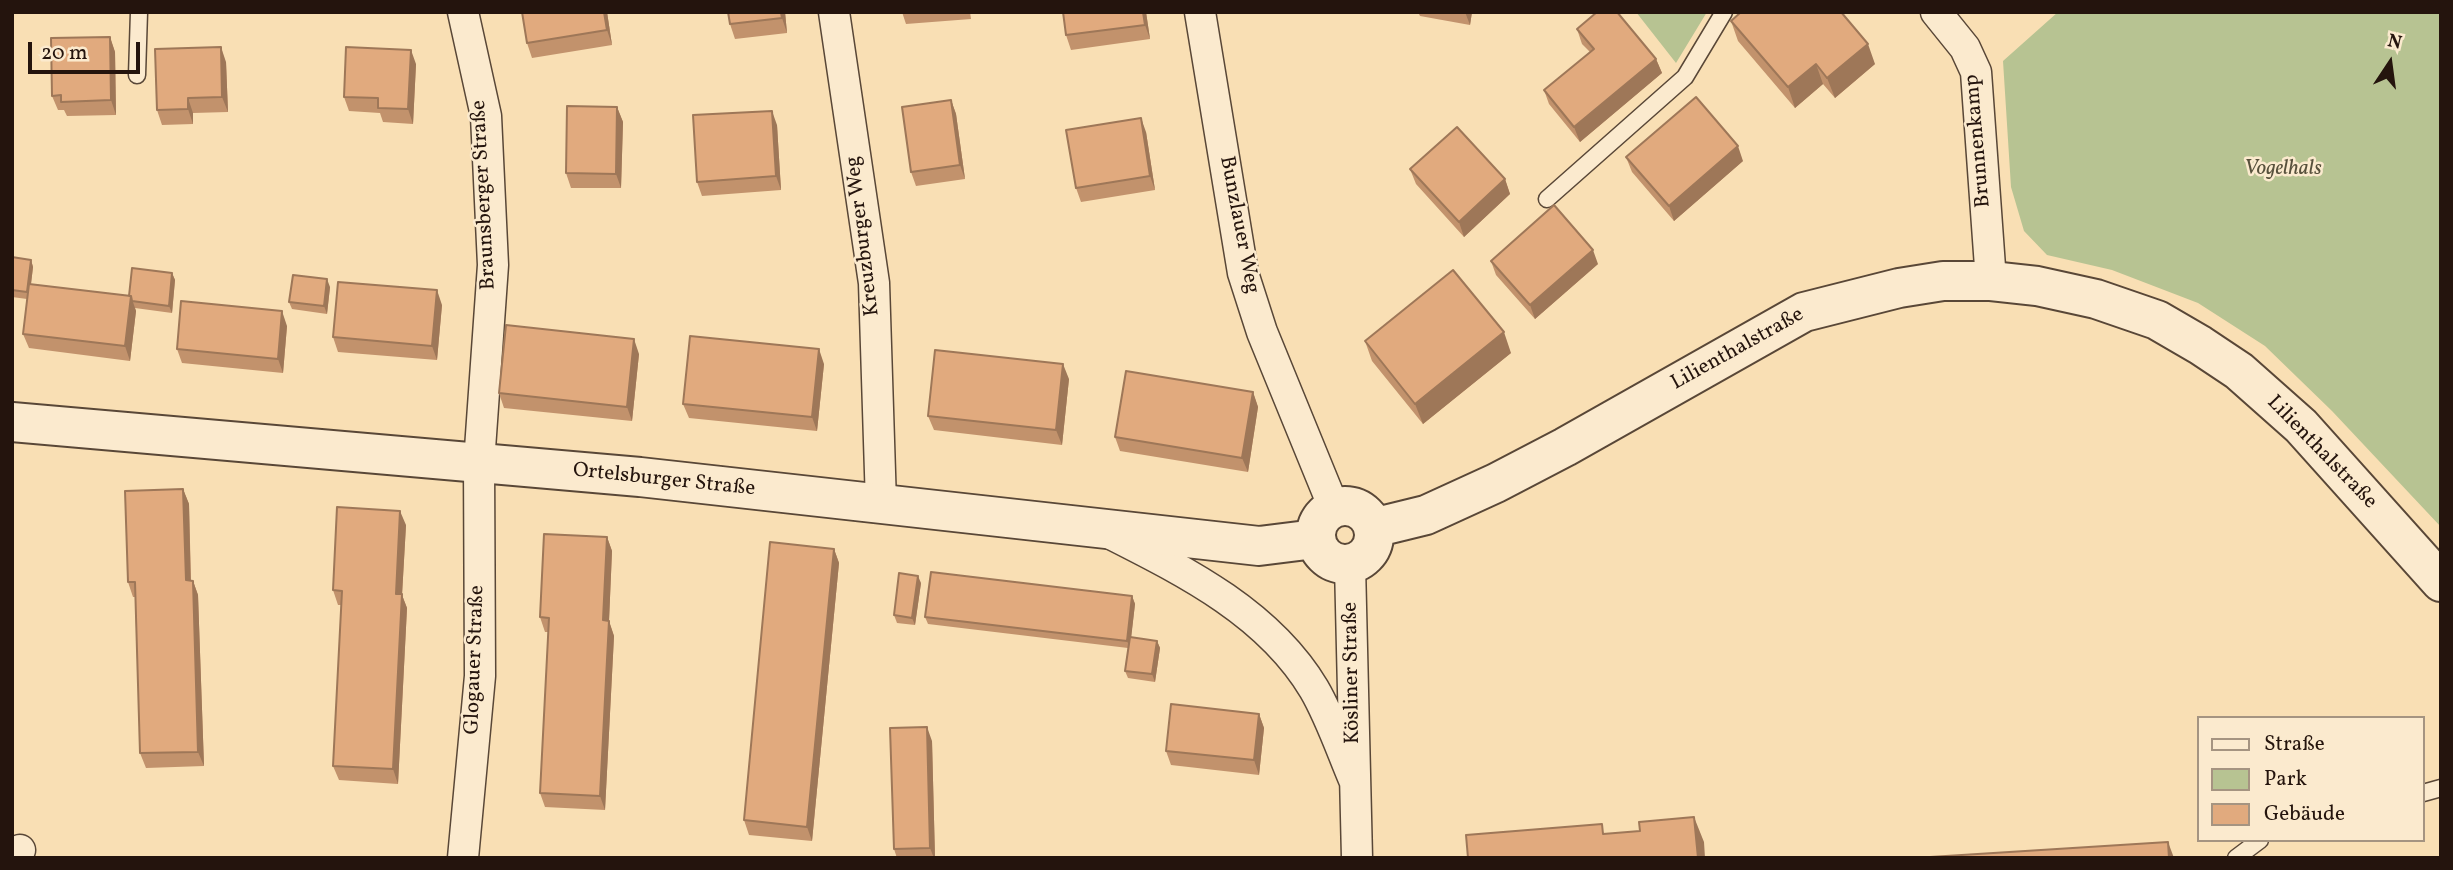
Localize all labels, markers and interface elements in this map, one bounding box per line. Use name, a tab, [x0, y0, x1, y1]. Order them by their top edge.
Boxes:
scale bar	[32, 28, 144, 72]
north arrow	[2355, 28, 2425, 98]
text: N	[2385, 28, 2404, 57]
text: 20 m	[41, 39, 87, 68]
street label: Brunnenkamp	[1961, 73, 1997, 209]
street label: Braunsberger Straße	[467, 99, 503, 291]
street label: Kreuzburger Weg	[842, 154, 886, 318]
street label: Bunzlauer Weg	[1212, 154, 1264, 296]
park label: Vogelhals	[2244, 157, 2322, 183]
street label: Lilienthalstraße	[1667, 303, 1809, 397]
street label: Lilienthalstraße	[2261, 391, 2381, 515]
street label: Ortelsburger Straße	[572, 459, 756, 503]
street label: Glogauer Straße	[461, 585, 491, 735]
street label: Kösliner Straße	[1339, 602, 1367, 744]
legend	[2198, 716, 2425, 842]
text: Straße	[2264, 730, 2325, 759]
text: Park	[2264, 765, 2307, 794]
text: Gebäude	[2264, 800, 2345, 829]

